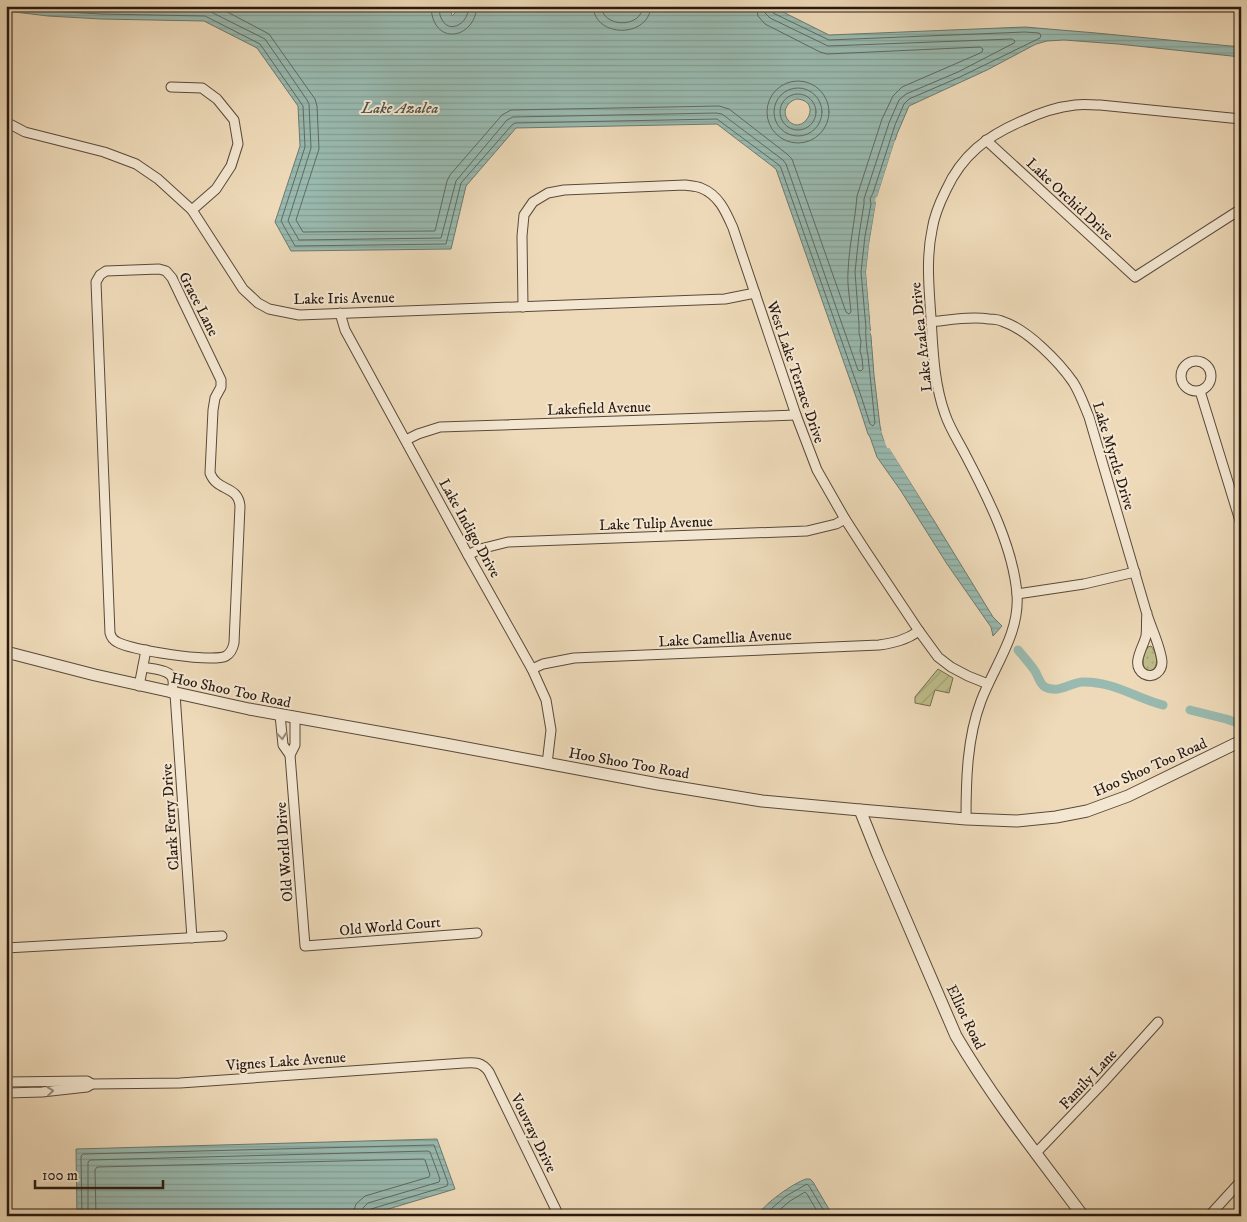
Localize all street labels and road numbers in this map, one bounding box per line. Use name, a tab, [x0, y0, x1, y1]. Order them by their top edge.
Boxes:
street label: Lake Orchid Drive	[1022, 154, 1117, 245]
street label: Grace Lane	[174, 269, 223, 340]
street label: Lake Azalea Drive	[906, 281, 937, 393]
street label: Lake Iris Avenue	[293, 288, 395, 309]
street label: West Lake Terrace Drive	[762, 298, 829, 446]
street label: Lakefield Avenue	[547, 397, 651, 420]
street label: Lake Myrtle Drive	[1088, 400, 1139, 513]
street label: Lake Indigo Drive	[434, 475, 505, 581]
street label: Lake Tulip Avenue	[599, 512, 713, 535]
street label: Lake Camellia Avenue	[658, 626, 792, 651]
street label: Hoo Shoo Too Road	[169, 668, 293, 713]
street label: Hoo Shoo Too Road	[1090, 734, 1210, 801]
street label: Hoo Shoo Too Road	[567, 744, 691, 784]
street label: Clark Ferry Drive	[157, 763, 184, 871]
street label: Old World Drive	[272, 801, 297, 903]
street label: Old World Court	[339, 913, 442, 940]
street label: Elliot Road	[942, 982, 990, 1053]
street label: Family Lane	[1055, 1045, 1121, 1114]
street label: Vignes Lake Avenue	[225, 1048, 347, 1075]
street label: Vouvray Drive	[506, 1090, 561, 1176]

